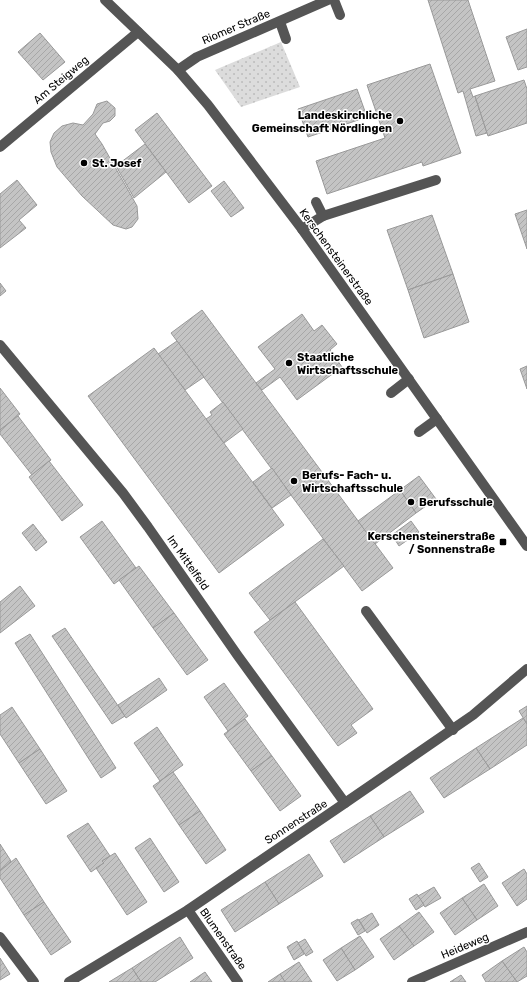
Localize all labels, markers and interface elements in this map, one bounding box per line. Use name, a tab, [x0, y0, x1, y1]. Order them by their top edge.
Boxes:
street label: Riomer Straße	[200, 7, 272, 47]
street label: Am Steigweg	[31, 53, 91, 107]
place label: Landeskirchliche Gemeinschaft Nördlingen	[252, 109, 392, 135]
marker: Landeskirchliche Gemeinschaft Nördlingen	[395, 116, 405, 126]
place label: St. Josef	[92, 157, 142, 170]
marker: St. Josef	[79, 158, 89, 168]
street label: Kerschensteinerstraße	[297, 206, 375, 308]
place label: Staatliche Wirtschaftsschule	[297, 351, 399, 377]
marker: Staatliche Wirtschaftsschule	[284, 358, 294, 368]
place label: Berufs- Fach- u. Wirtschaftsschule	[302, 469, 404, 495]
marker: Berufs- Fach- u. Wirtschaftsschule	[289, 476, 299, 486]
place label: Berufsschule	[419, 496, 493, 509]
marker: Berufsschule	[406, 497, 416, 507]
place label: Kerschensteinerstraße / Sonnenstraße	[368, 530, 495, 556]
street label: Im Mittelfeld	[164, 533, 212, 593]
marker: Kerschensteinerstraße / Sonnenstraße	[498, 537, 508, 547]
street label: Sonnenstraße	[262, 797, 330, 847]
street label: Blumenstraße	[197, 906, 249, 972]
street label: Heideweg	[439, 930, 491, 962]

